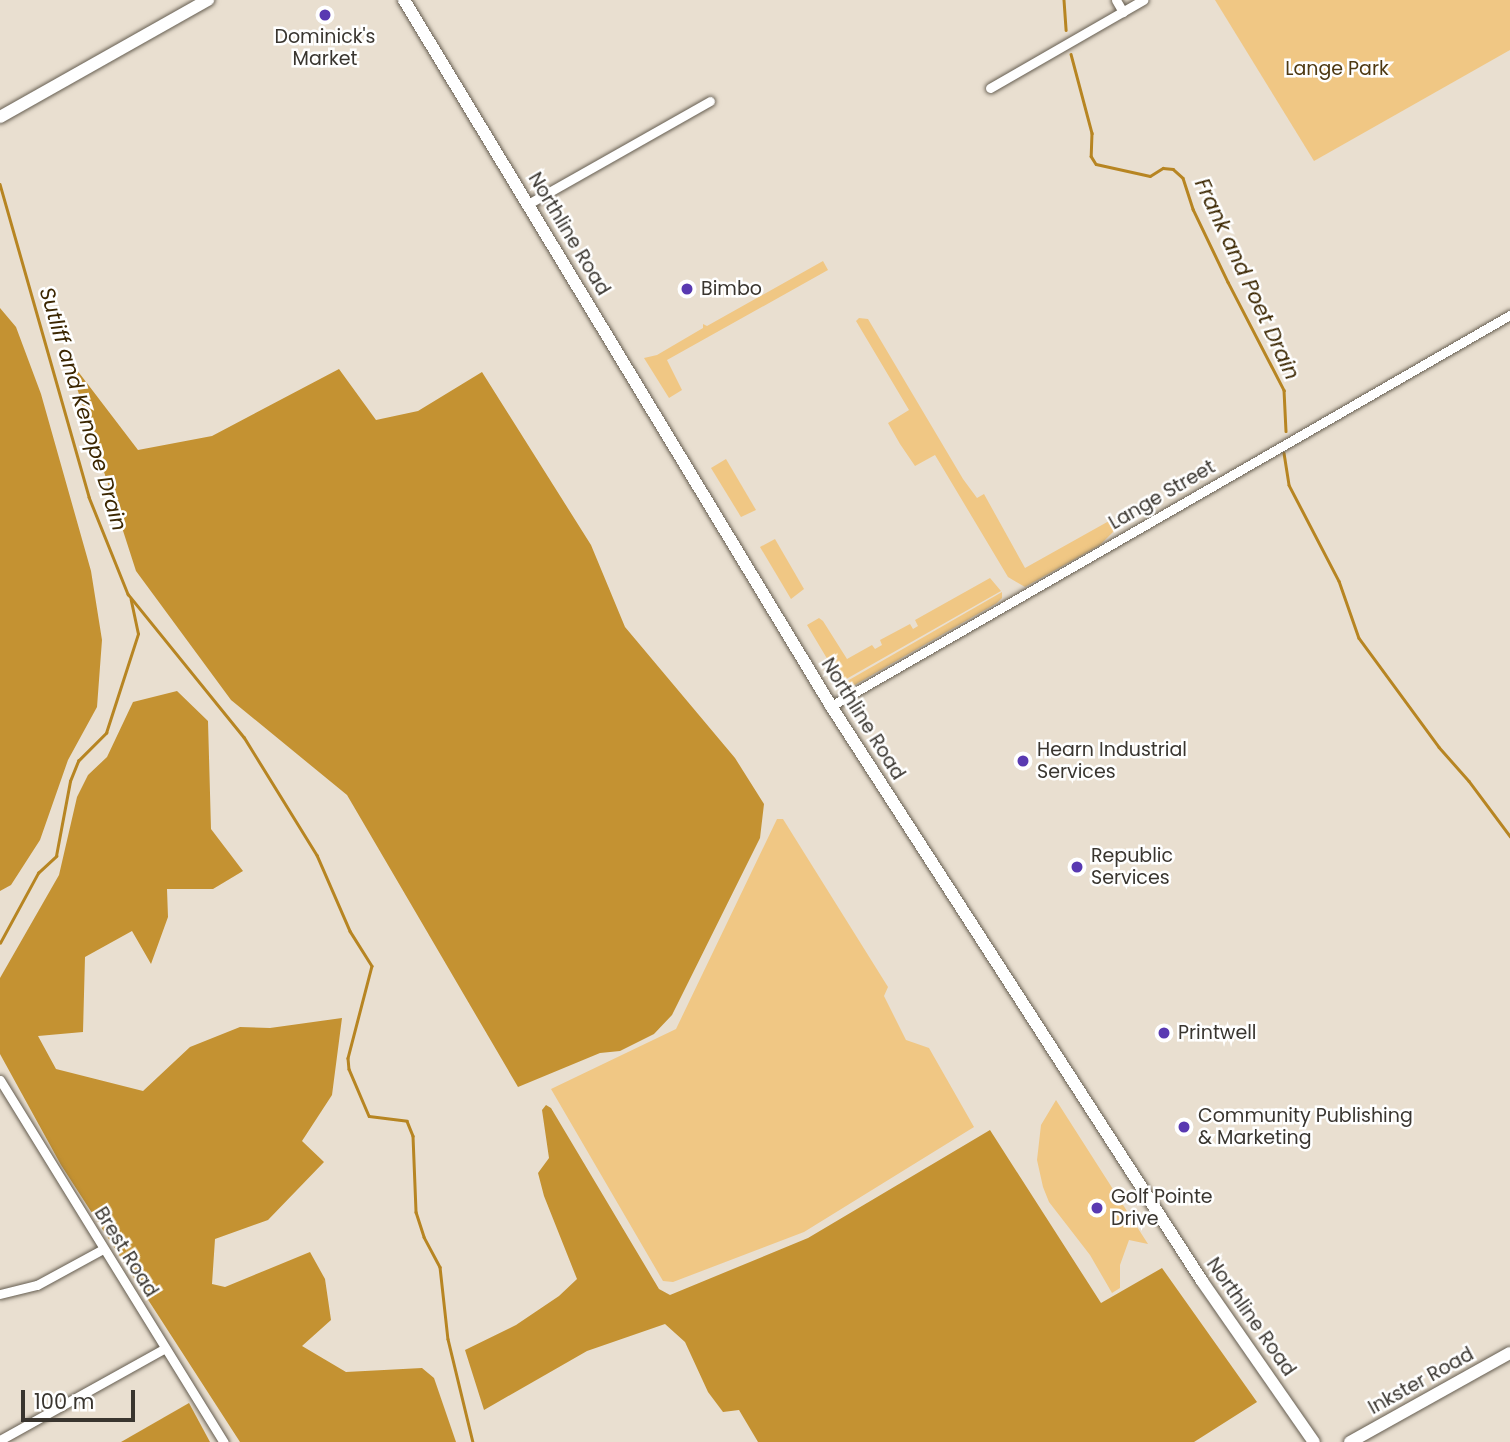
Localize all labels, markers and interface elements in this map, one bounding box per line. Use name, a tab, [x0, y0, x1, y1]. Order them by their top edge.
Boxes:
marker: Dominick's Market	[317, 7, 333, 23]
place label: Dominick's Market	[275, 26, 375, 70]
park label: Lange Park	[1285, 58, 1389, 80]
street label: Northline Road	[523, 168, 615, 300]
water label: Frank and Poet Drain	[1189, 174, 1305, 384]
place label: Bimbo	[701, 278, 762, 300]
marker: Bimbo	[679, 281, 695, 297]
water label: Sutliff and Kenope Drain	[34, 284, 132, 534]
street label: Lange Street	[1105, 455, 1219, 535]
street label: Northline Road	[816, 654, 910, 784]
place label: Hearn Industrial Services	[1037, 739, 1187, 783]
marker: Hearn Industrial Services	[1015, 753, 1031, 769]
place label: Republic Services	[1091, 845, 1173, 889]
marker: Republic Services	[1069, 859, 1085, 875]
place label: Printwell	[1178, 1022, 1257, 1044]
marker: Printwell	[1156, 1025, 1172, 1041]
place label: Community Publishing & Marketing	[1198, 1105, 1413, 1149]
marker: Community Publishing & Marketing	[1176, 1119, 1192, 1135]
place label: Golf Pointe Drive	[1111, 1186, 1213, 1230]
marker: Golf Pointe Drive	[1089, 1200, 1105, 1216]
street label: Brest Road	[89, 1203, 163, 1301]
street label: Northline Road	[1202, 1253, 1300, 1381]
street label: Inkster Road	[1364, 1343, 1478, 1419]
scale bar	[24, 1376, 138, 1420]
text: 100 m	[34, 1387, 94, 1416]

